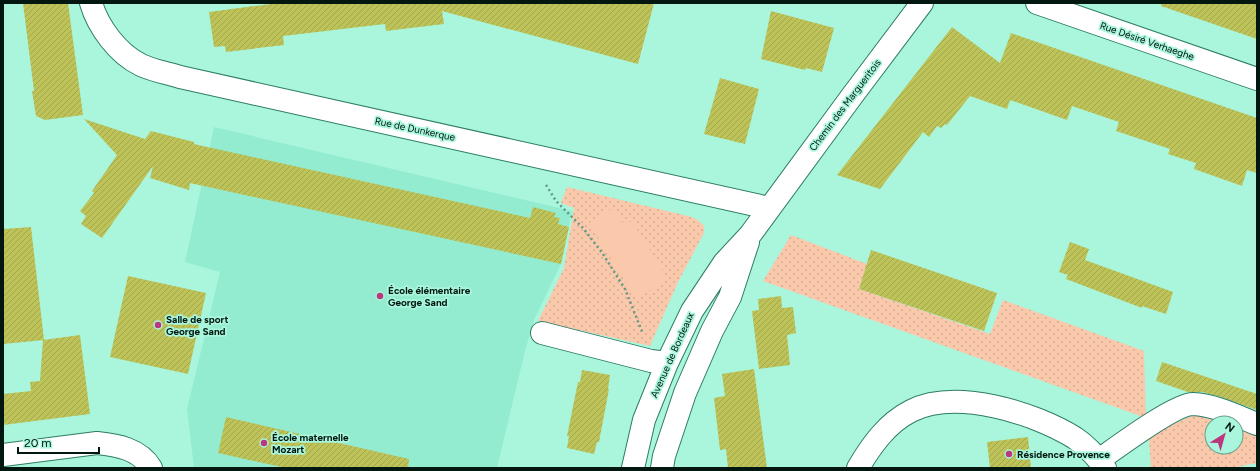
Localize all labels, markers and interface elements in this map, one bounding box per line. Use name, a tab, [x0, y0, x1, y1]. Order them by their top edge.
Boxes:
street label: Rue Désiré Verhaeghe	[1098, 19, 1196, 63]
street label: Chemin des Margueritois	[806, 56, 884, 154]
street label: Rue de Dunkerque	[374, 114, 457, 144]
place label: École élémentaire George Sand	[388, 284, 471, 309]
marker: École élémentaire George Sand	[375, 291, 385, 301]
street label: Avenue de Bordeaux	[647, 310, 697, 400]
place label: Salle de sport George Sand	[166, 313, 228, 338]
marker: Salle de sport George Sand	[153, 320, 163, 330]
north arrow	[1204, 415, 1244, 455]
text: N	[1222, 420, 1237, 435]
scale bar	[18, 429, 99, 455]
place label: École maternelle Mozart	[272, 431, 349, 456]
text: 20 m	[24, 436, 52, 450]
marker: École maternelle Mozart	[259, 438, 269, 448]
place label: Résidence Provence	[1017, 448, 1110, 461]
marker: Résidence Provence	[1004, 449, 1014, 459]

